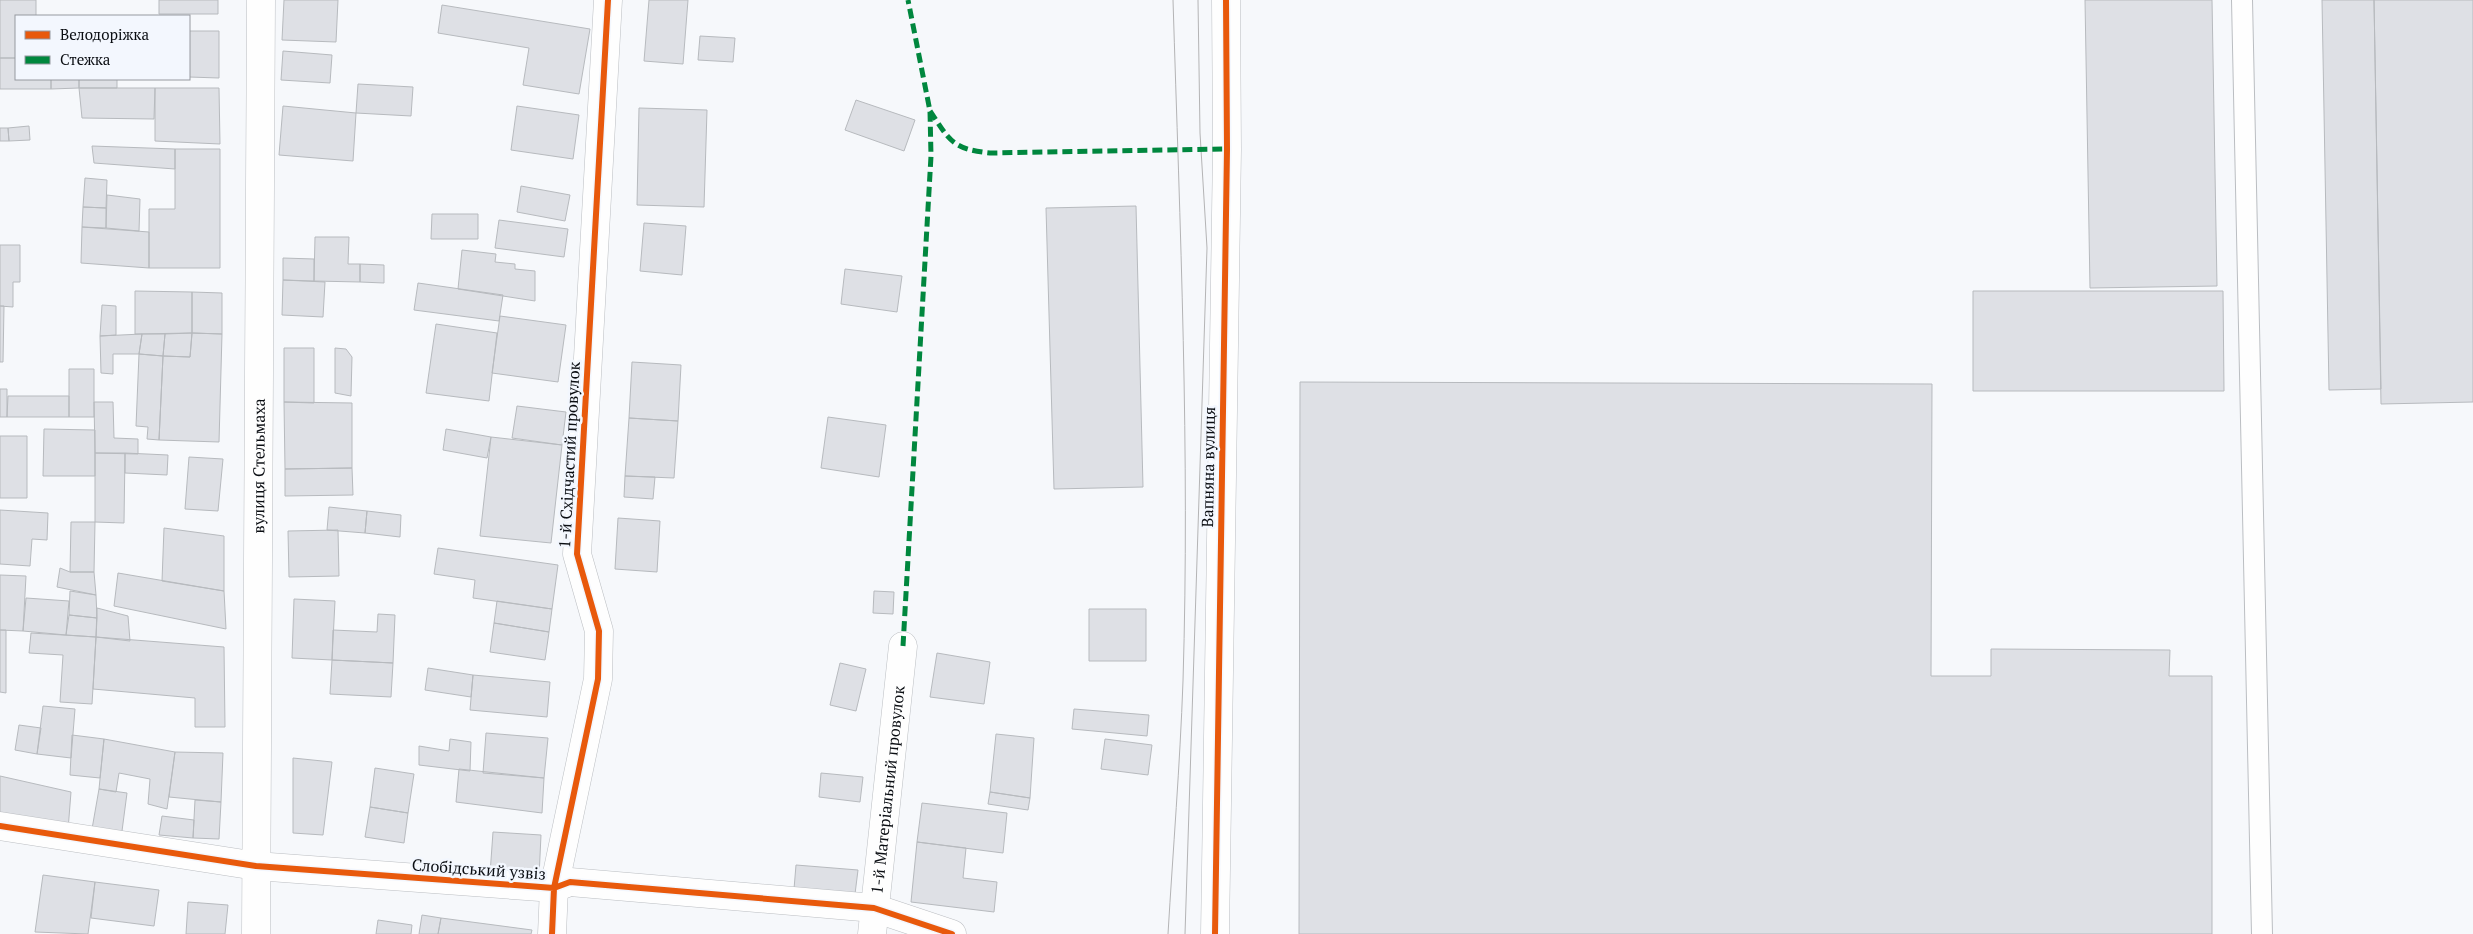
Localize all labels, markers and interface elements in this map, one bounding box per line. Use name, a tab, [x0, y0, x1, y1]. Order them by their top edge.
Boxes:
legend	[15, 15, 190, 80]
text: Велодоріжка	[60, 24, 149, 44]
text: Стежка	[60, 49, 111, 69]
street label: 1-й Східчастий провулок	[553, 361, 585, 549]
street label: вулиця Стельмаха	[247, 398, 270, 534]
street label: Вапняна вулиця	[1196, 406, 1220, 528]
street label: 1-й Матеріальний провулок	[865, 684, 910, 895]
street label: Слобідський узвіз	[411, 853, 547, 885]

